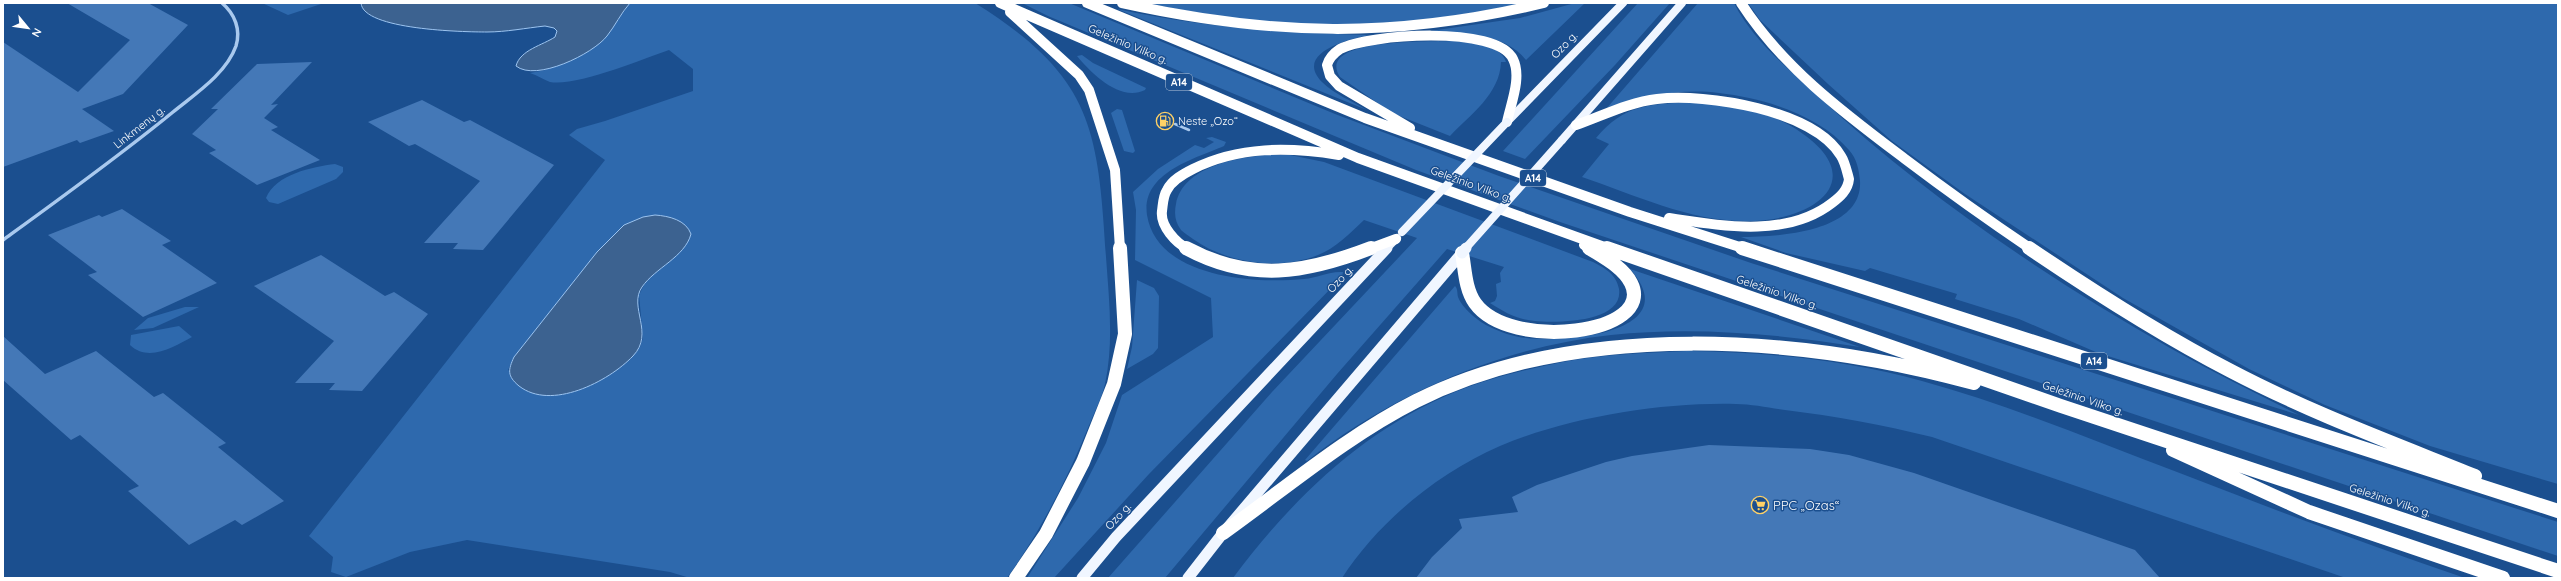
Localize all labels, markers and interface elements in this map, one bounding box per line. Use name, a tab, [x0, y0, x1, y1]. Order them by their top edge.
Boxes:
north arrow	[8, 8, 48, 48]
street label: Geležinio Vilko g.	[1086, 21, 1170, 67]
text: N	[29, 26, 45, 40]
street label: Ozo g.	[1548, 29, 1580, 61]
road number: A14	[1166, 74, 1192, 90]
street label: Linkmenų g.	[111, 103, 167, 151]
fuel station icon: Neste „Ozo“	[1155, 111, 1175, 131]
place label: Neste „Ozo“	[1178, 114, 1238, 128]
street label: Geležinio Vilko g.	[1429, 163, 1513, 205]
road number: A14	[1520, 170, 1546, 186]
street label: Ozo g.	[1324, 262, 1356, 296]
street label: Geležinio Vilko g.	[1735, 272, 1819, 312]
road number: A14	[2081, 353, 2107, 369]
street label: Geležinio Vilko g.	[2041, 378, 2125, 418]
street label: Geležinio Vilko g.	[2347, 480, 2433, 520]
supermarket icon: PPC „Ozas“	[1750, 495, 1770, 515]
place label: PPC „Ozas“	[1773, 497, 1840, 513]
street label: Ozo g.	[1102, 499, 1134, 533]

